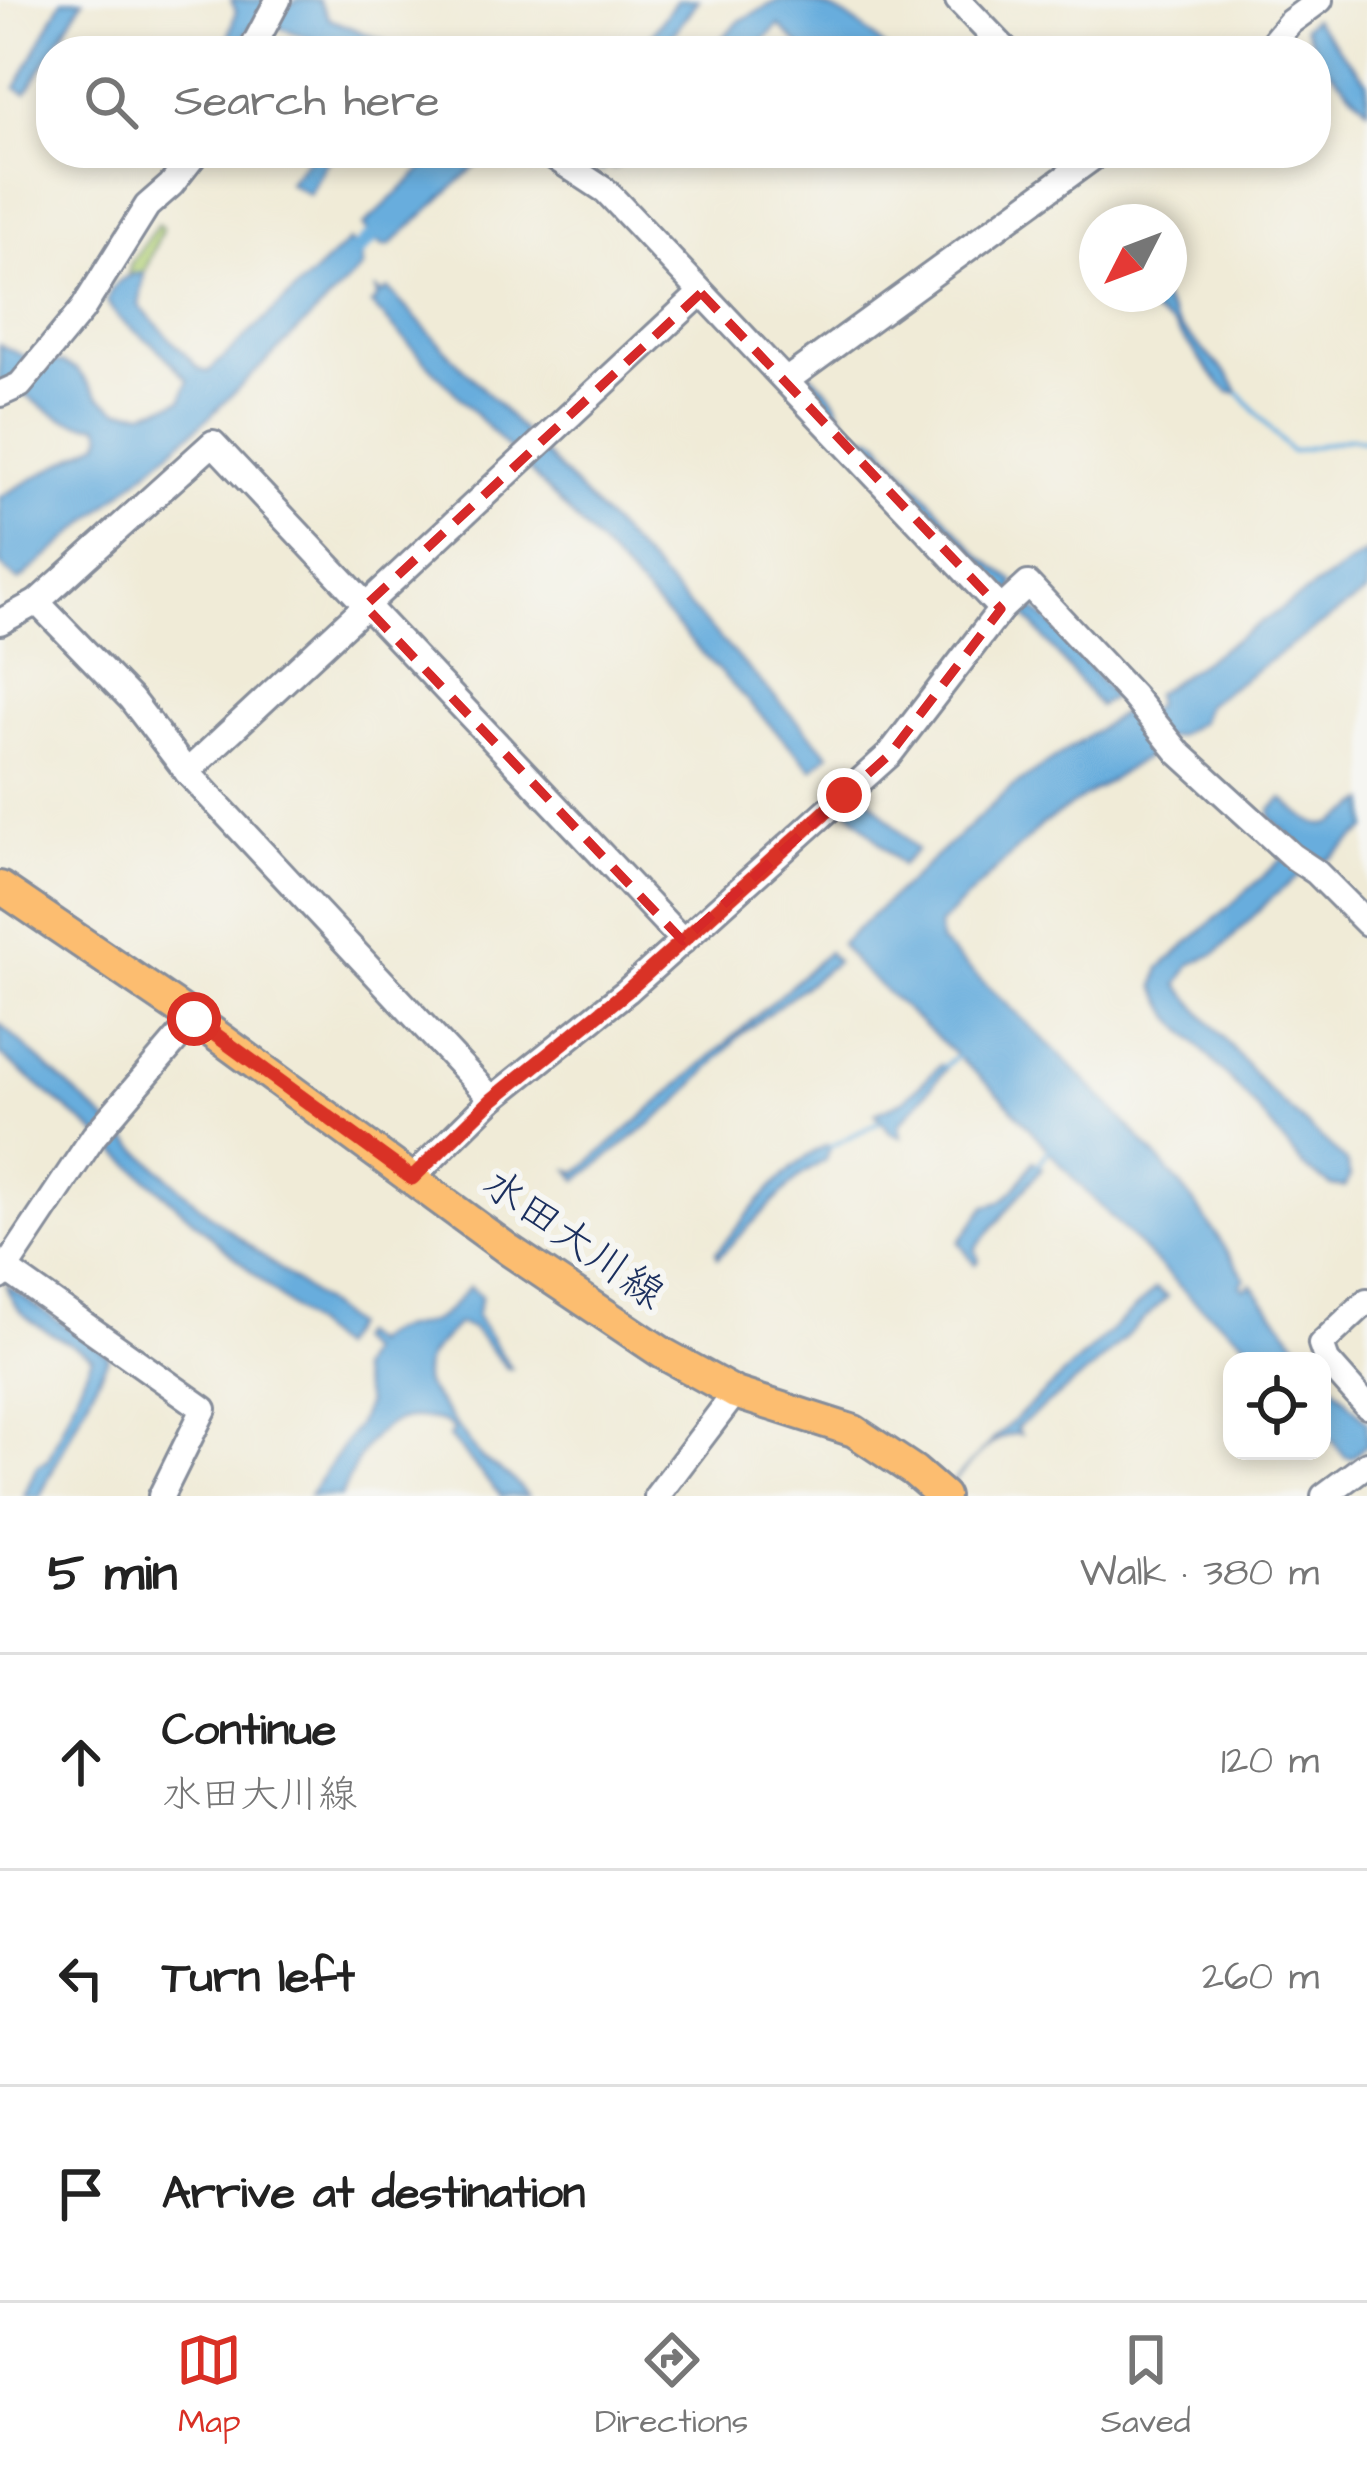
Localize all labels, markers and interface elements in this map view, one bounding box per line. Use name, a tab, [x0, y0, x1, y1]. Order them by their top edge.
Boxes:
search box	[36, 36, 1331, 168]
icon: search	[78, 69, 144, 135]
text: Search here	[174, 71, 440, 133]
north arrow	[1079, 204, 1187, 312]
route end	[817, 768, 871, 822]
route start	[167, 992, 221, 1046]
street label: 水田大川線	[470, 1156, 676, 1324]
map controls	[1223, 1352, 1331, 1460]
button: locate	[1223, 1352, 1331, 1460]
text: 5 min	[48, 1539, 177, 1610]
text: Walk · 380 m	[1080, 1547, 1319, 1601]
text: Continue	[162, 1700, 336, 1762]
icon: ahead	[48, 1729, 114, 1795]
text: 120 m	[1221, 1735, 1319, 1789]
text: 水田大川線	[162, 1769, 357, 1823]
icon: left	[48, 1945, 114, 2011]
text: Turn left	[162, 1947, 355, 2009]
text: 260 m	[1202, 1951, 1319, 2005]
icon: arrive	[48, 2161, 114, 2227]
text: Arrive at destination	[162, 2163, 585, 2225]
tab: Map	[176, 2327, 242, 2445]
tab: Directions	[595, 2327, 748, 2445]
tab: Saved	[1101, 2327, 1191, 2445]

